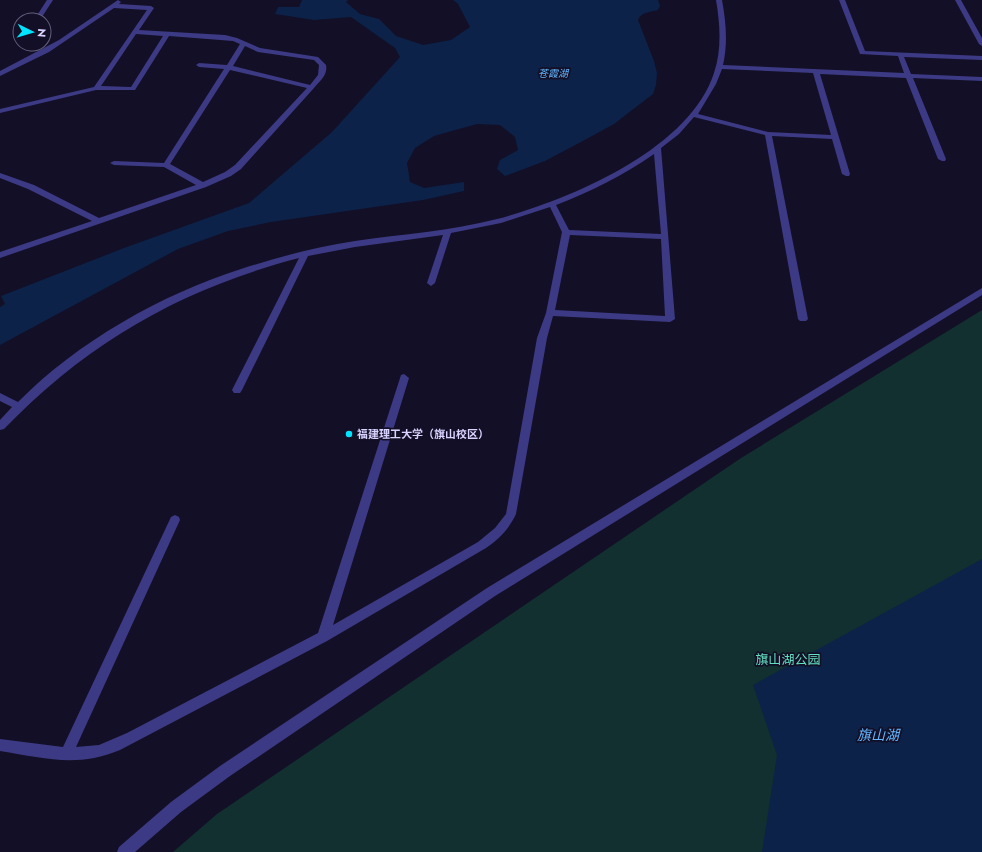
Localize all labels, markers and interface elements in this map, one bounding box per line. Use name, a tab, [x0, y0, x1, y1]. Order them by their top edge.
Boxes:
north arrow	[12, 12, 52, 52]
text: N	[34, 28, 50, 38]
water label: 苍霞湖	[538, 66, 570, 81]
place label: 福建理工大学（旗山校区）	[357, 426, 489, 442]
marker: 福建理工大学（旗山校区）	[344, 429, 354, 439]
park label: 旗山湖公园	[755, 650, 821, 669]
water label: 旗山湖	[857, 725, 901, 745]

